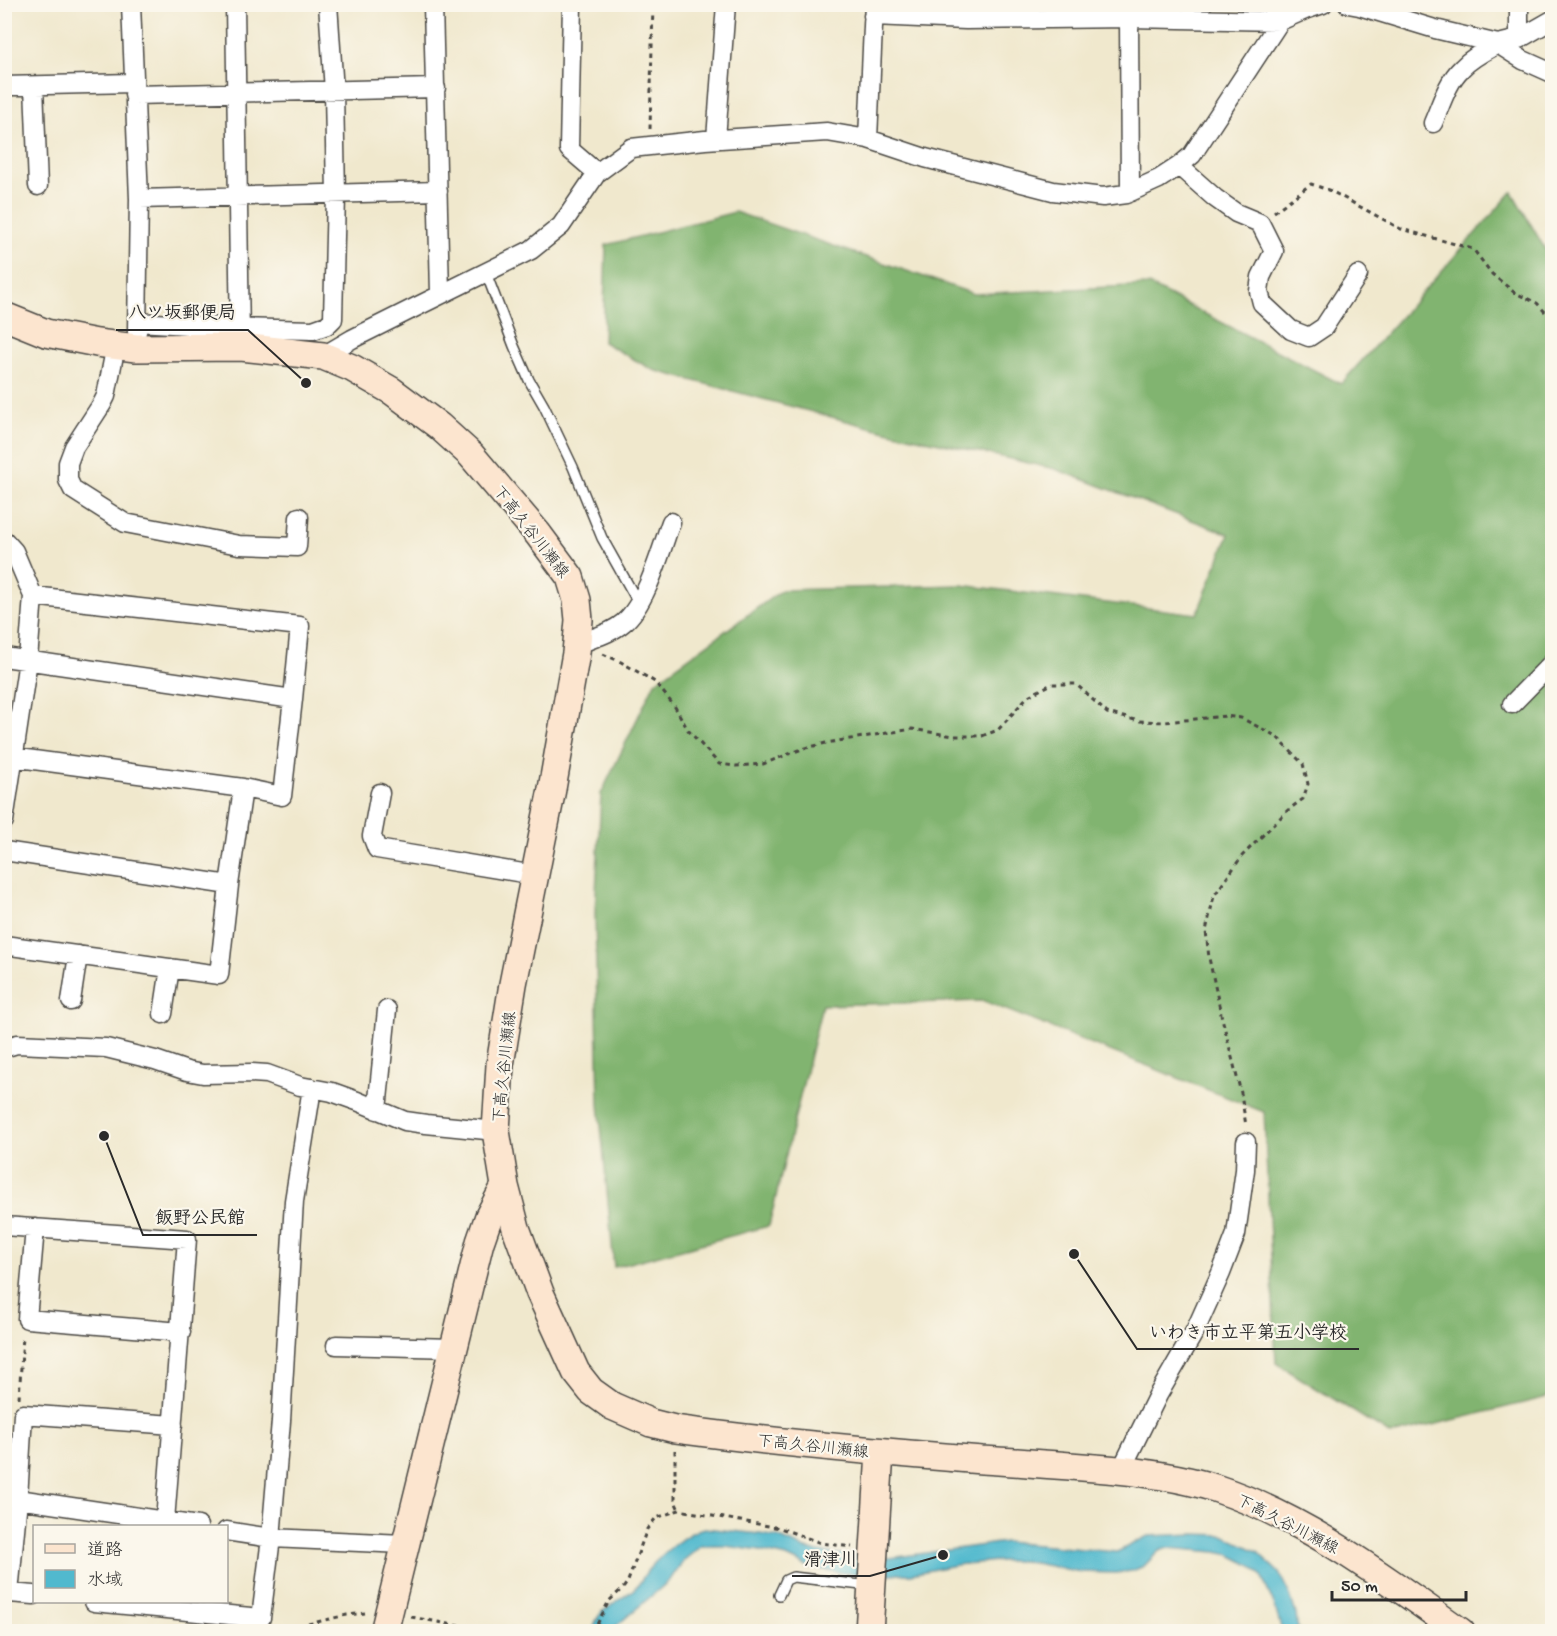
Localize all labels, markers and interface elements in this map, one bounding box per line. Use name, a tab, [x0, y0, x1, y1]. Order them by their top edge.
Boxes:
callout: 八ツ坂郵便局	[116, 294, 248, 330]
text: 八ツ坂郵便局	[128, 303, 236, 325]
street label: 下高久谷川瀬線	[487, 482, 573, 583]
street label: 下高久谷川瀬線	[489, 1010, 522, 1124]
callout: 飯野公民館	[143, 1199, 257, 1235]
text: 飯野公民館	[155, 1208, 245, 1230]
callout: いわき市立平第五小学校	[1137, 1313, 1359, 1349]
text: いわき市立平第五小学校	[1149, 1323, 1347, 1345]
street label: 下高久谷川瀬線	[756, 1431, 870, 1464]
street label: 下高久谷川瀬線	[1232, 1490, 1342, 1560]
legend	[33, 1525, 228, 1603]
text: 道路	[87, 1540, 123, 1562]
callout: 滑津川	[792, 1540, 870, 1576]
text: 滑津川	[804, 1550, 858, 1572]
scale bar	[1332, 1564, 1466, 1602]
text: 水域	[87, 1570, 123, 1592]
text: 50 m	[1341, 1577, 1378, 1598]

